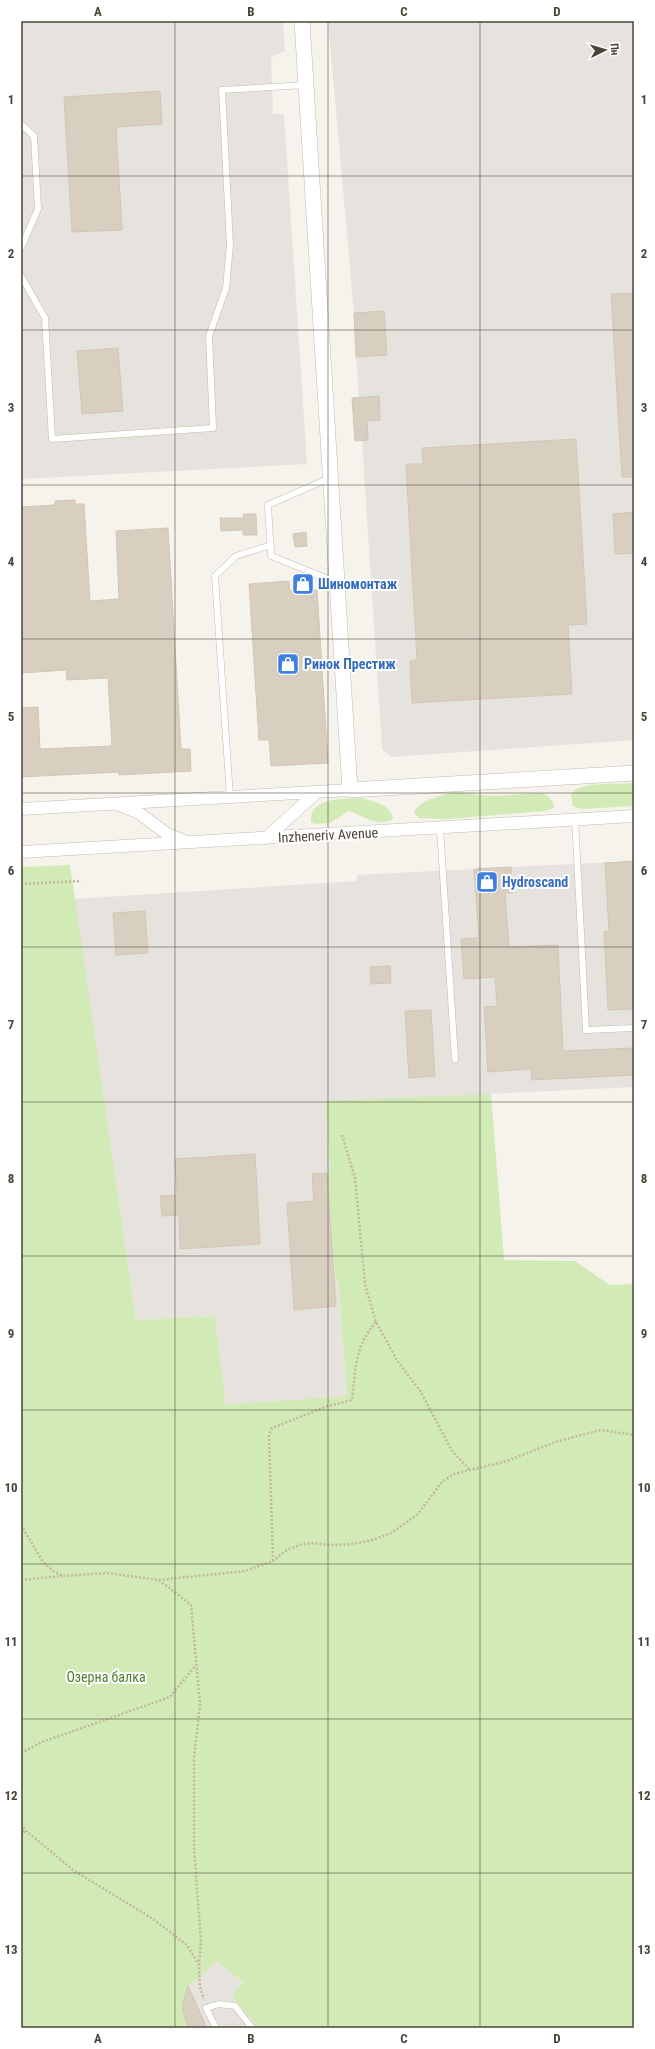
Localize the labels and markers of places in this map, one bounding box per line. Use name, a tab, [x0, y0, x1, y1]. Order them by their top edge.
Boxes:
shop icon: Шиномонтаж	[290, 571, 316, 597]
place label: Шиномонтаж	[318, 576, 398, 592]
shop icon: Ринок Престиж	[275, 651, 301, 677]
place label: Ринок Престиж	[304, 656, 396, 672]
shop icon: Hydroscand	[474, 869, 500, 895]
place label: Hydroscand	[502, 874, 568, 890]

